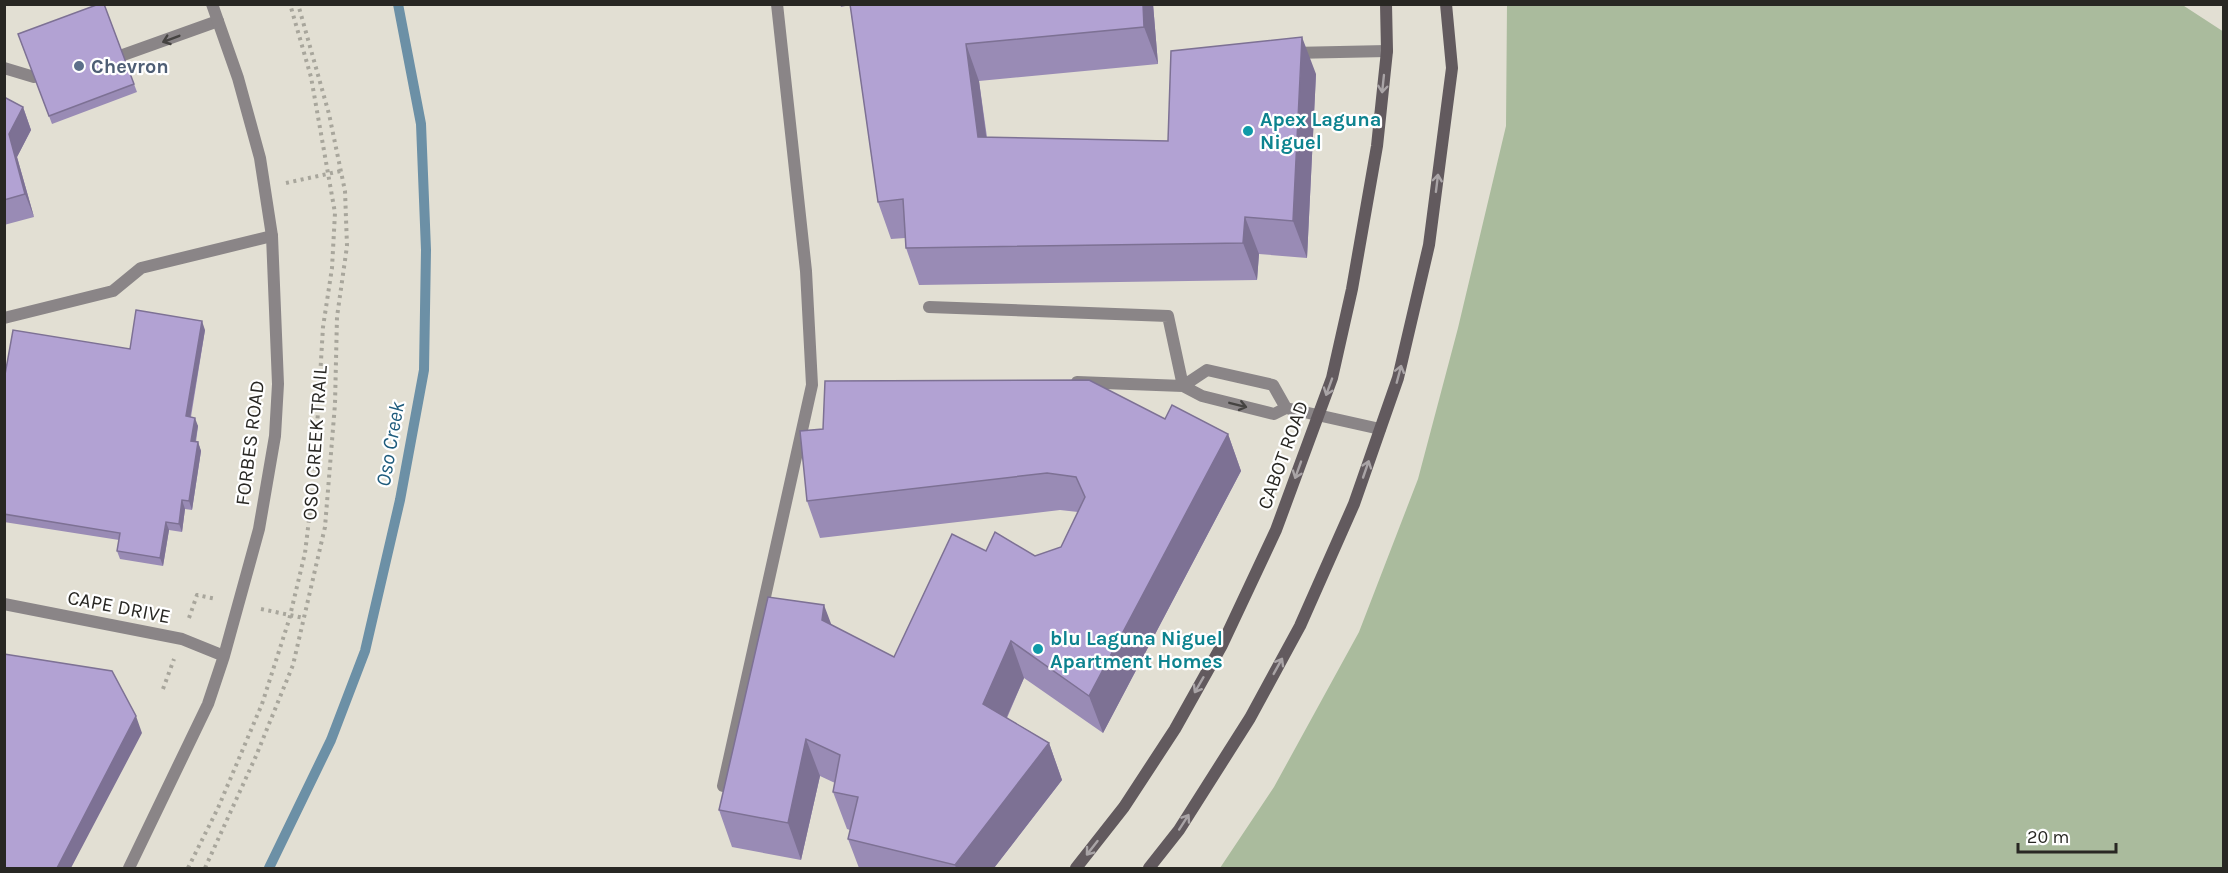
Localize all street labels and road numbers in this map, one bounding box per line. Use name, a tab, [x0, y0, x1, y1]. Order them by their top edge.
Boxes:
street label: OSO CREEK TRAIL	[298, 364, 332, 521]
street label: FORBES ROAD	[231, 379, 269, 507]
street label: CABOT ROAD	[1253, 398, 1313, 512]
street label: CAPE DRIVE	[66, 586, 172, 628]

